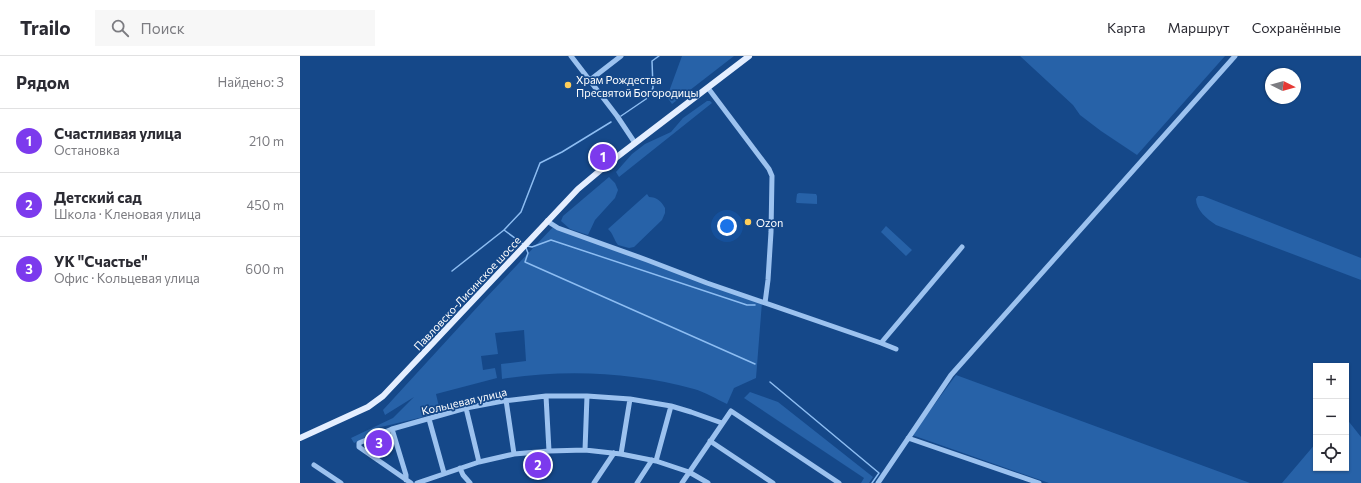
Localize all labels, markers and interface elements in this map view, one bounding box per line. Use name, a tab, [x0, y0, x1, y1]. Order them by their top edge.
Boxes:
search box	[95, 10, 375, 46]
text: Trailo	[20, 16, 71, 39]
icon: search	[109, 17, 131, 39]
text: Поиск	[141, 19, 185, 37]
text: Карта	[1107, 19, 1145, 36]
text: Маршрут	[1167, 19, 1230, 36]
text: Сохранённые	[1252, 19, 1341, 36]
north arrow	[1265, 68, 1301, 104]
text: Рядом	[16, 72, 70, 93]
place label: Храм Рождества Пресвятой Богородицы	[576, 73, 698, 99]
text: Найдено: 3	[217, 74, 284, 90]
marker: Храм Рождества Пресвятой Богородицы	[563, 80, 573, 90]
text: Счастливая улица	[54, 124, 182, 142]
text: 1	[26, 133, 32, 149]
text: 210 m	[249, 133, 284, 149]
text: Остановка	[54, 142, 120, 158]
pin: 1	[590, 142, 616, 172]
text: Детский сад	[54, 188, 142, 206]
text: 2	[25, 197, 33, 213]
text: 450 m	[246, 197, 284, 213]
text: Школа · Кленовая улица	[54, 206, 201, 222]
your location	[717, 216, 737, 236]
place label: Ozon	[756, 216, 783, 229]
marker: Ozon	[743, 217, 753, 227]
street label: Павловско-Лисинское шоссе	[411, 233, 523, 353]
text: УК "Счастье"	[54, 252, 148, 270]
text: 3	[25, 261, 33, 277]
text: 600 m	[245, 261, 284, 277]
text: Офис · Кольцевая улица	[54, 270, 200, 286]
map controls	[1313, 363, 1349, 471]
button: +	[1313, 363, 1349, 399]
street label: Кольцевая улица	[420, 385, 508, 417]
button: −	[1313, 399, 1349, 435]
pin: 3	[366, 428, 392, 458]
button: locate	[1313, 435, 1349, 471]
pin: 2	[525, 450, 551, 480]

